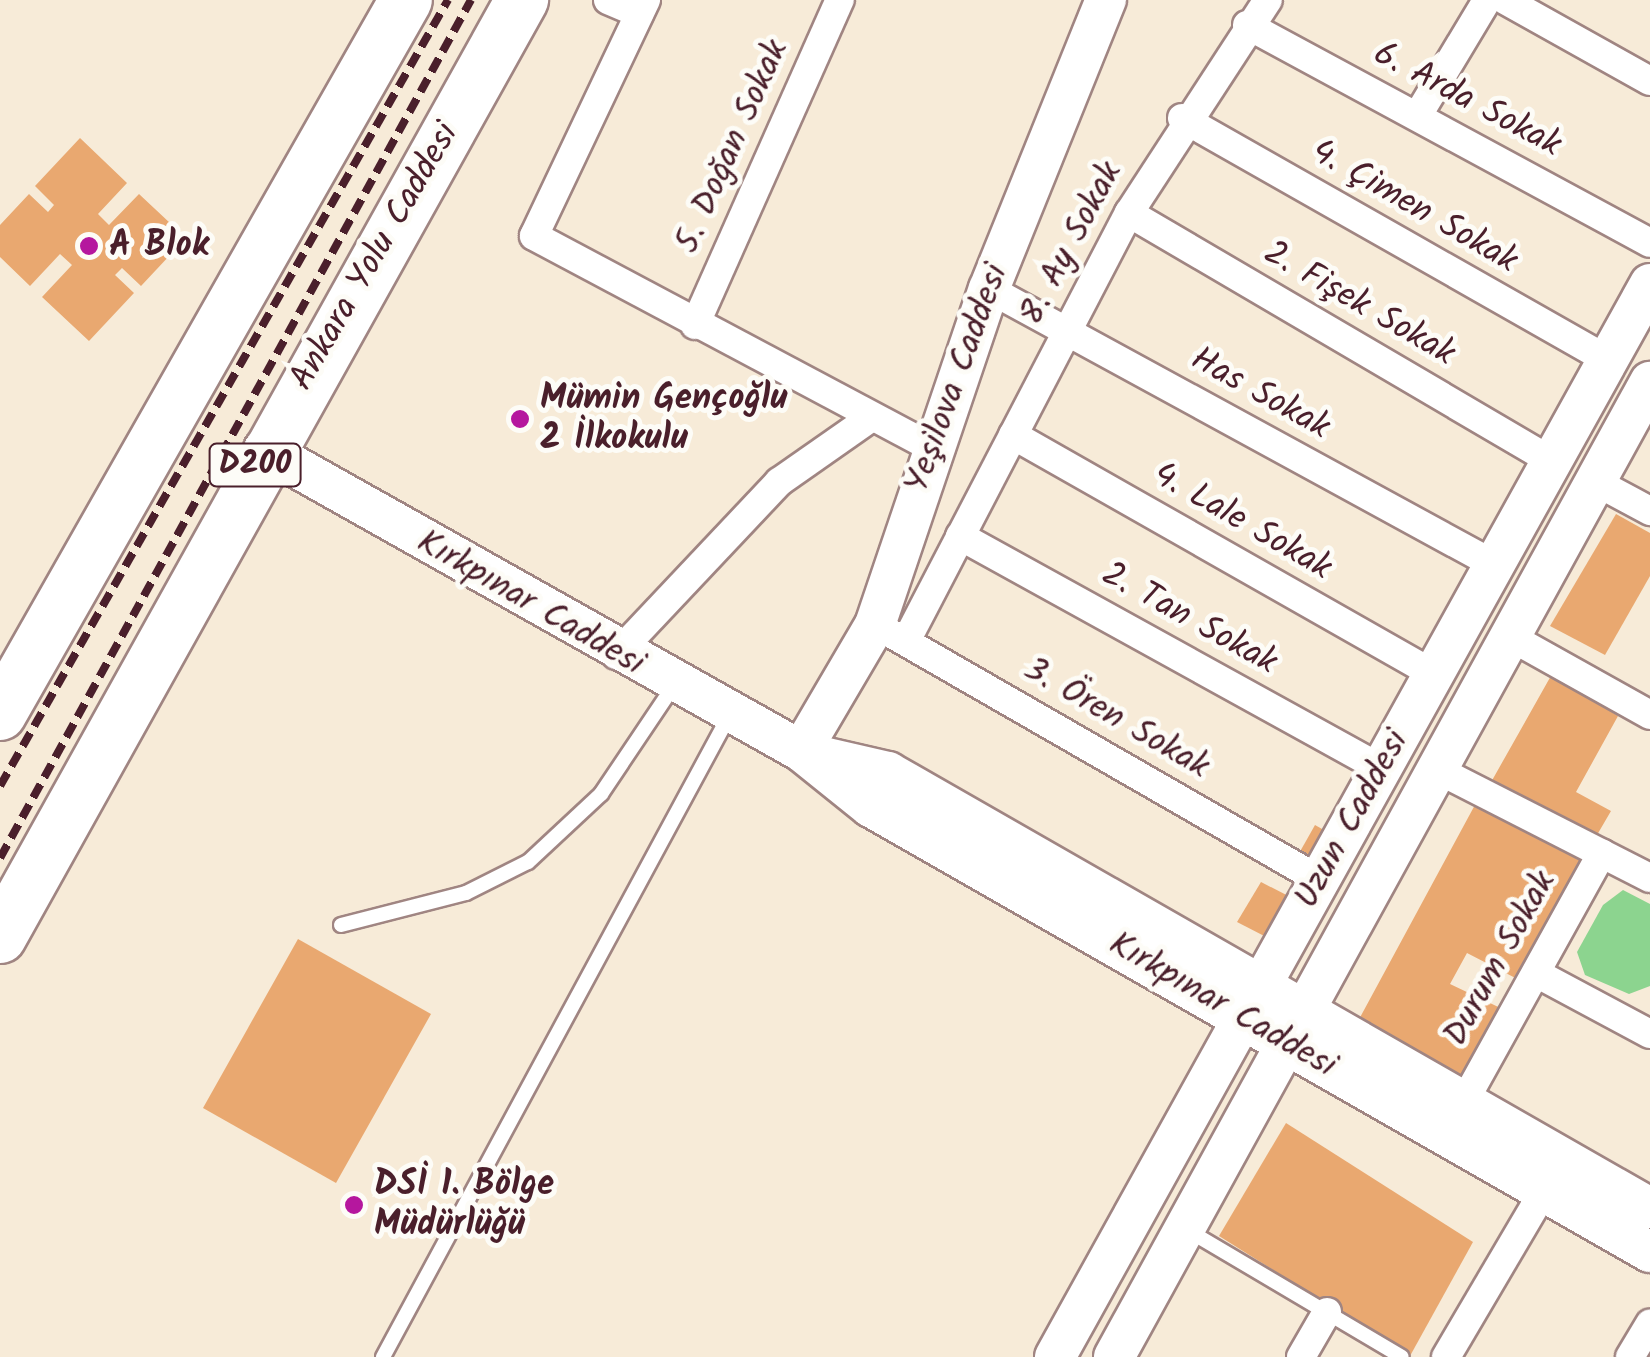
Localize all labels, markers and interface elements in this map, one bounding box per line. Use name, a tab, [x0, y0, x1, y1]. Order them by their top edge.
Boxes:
street label: 6. Arda Sokak	[1366, 33, 1568, 167]
street label: 5. Doğan Sokak	[667, 34, 799, 260]
street label: Ankara Yolu Caddesi	[281, 116, 469, 398]
street label: 4. Çimen Sokak	[1303, 131, 1525, 283]
street label: 8. Ay Sokak	[1011, 155, 1133, 333]
place label: A Blok	[109, 225, 209, 267]
street label: 2. Fişek Sokak	[1256, 232, 1462, 376]
marker: A Blok	[78, 235, 100, 257]
street label: Yeşilova Caddesi	[897, 259, 1019, 499]
street label: Has Sokak	[1183, 339, 1337, 449]
place label: Mümin Gençoğlu 2 İlkokulu	[540, 378, 787, 460]
marker: Mümin Gençoğlu 2 İlkokulu	[509, 408, 531, 430]
road number: D200	[208, 438, 302, 492]
street label: 4. Lale Sokak	[1145, 454, 1339, 590]
street label: Kırkpınar Caddesi	[409, 522, 651, 686]
street label: 2. Tan Sokak	[1094, 554, 1284, 684]
street label: 3. Ören Sokak	[1016, 649, 1216, 789]
street label: Uzun Caddesi	[1287, 724, 1419, 916]
street label: Durum Sokak	[1436, 864, 1566, 1054]
street label: Kırkpınar Caddesi	[1101, 924, 1343, 1088]
place label: DSİ 1. Bölge Müdürlüğü	[374, 1164, 554, 1246]
marker: DSİ 1. Bölge Müdürlüğü	[343, 1194, 365, 1216]

